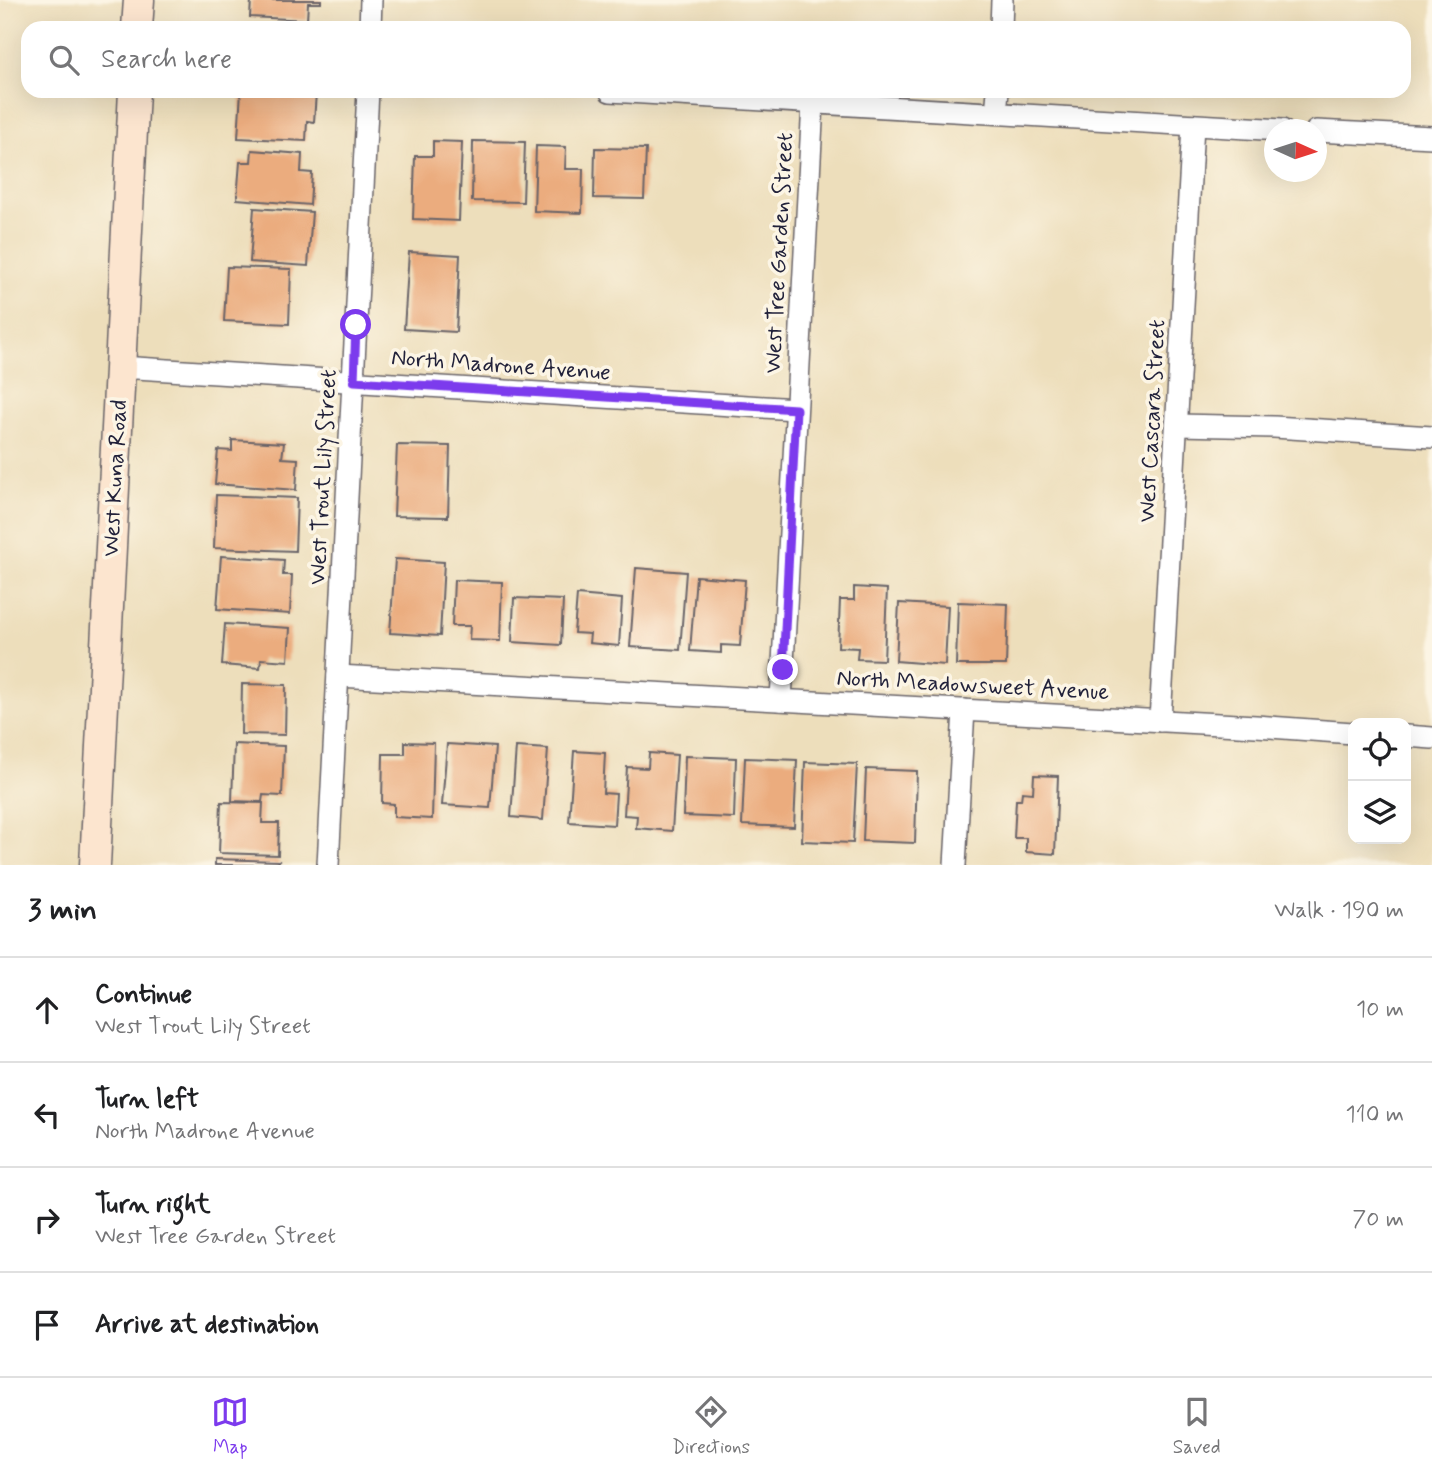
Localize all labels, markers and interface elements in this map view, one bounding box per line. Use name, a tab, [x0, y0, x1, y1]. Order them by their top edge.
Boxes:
search box	[21, 21, 1411, 98]
icon: search	[45, 41, 83, 79]
text: Search here	[101, 43, 232, 77]
north arrow	[1264, 119, 1327, 182]
street label: West Tree Garden Street	[759, 132, 801, 374]
route start	[340, 309, 371, 340]
street label: West Cascara Street	[1133, 319, 1173, 523]
street label: North Madrone Avenue	[390, 343, 612, 389]
street label: West Trout Lily Street	[303, 369, 345, 586]
street label: West Kuna Road	[97, 399, 135, 557]
route end	[767, 654, 798, 685]
street label: North Meadowsweet Avenue	[836, 664, 1110, 708]
map controls	[1348, 718, 1411, 844]
button: locate	[1348, 718, 1411, 781]
button: layers	[1348, 781, 1411, 844]
text: 3 min	[28, 891, 97, 930]
text: Walk · 190 m	[1274, 896, 1404, 926]
text: Continue	[95, 978, 192, 1012]
icon: ahead	[28, 991, 66, 1029]
text: 10 m	[1356, 995, 1404, 1025]
text: West Trout Lily Street	[95, 1012, 311, 1042]
text: Turn left	[95, 1083, 199, 1117]
icon: left	[28, 1096, 66, 1134]
text: 110 m	[1345, 1100, 1404, 1130]
text: North Madrone Avenue	[95, 1117, 315, 1147]
text: Turn right	[95, 1188, 211, 1222]
icon: right	[28, 1201, 66, 1239]
text: 70 m	[1352, 1205, 1404, 1235]
text: West Tree Garden Street	[95, 1222, 336, 1252]
icon: arrive	[28, 1306, 66, 1344]
text: Arrive at destination	[95, 1308, 319, 1342]
tab: Map	[211, 1393, 249, 1460]
tab: Directions	[672, 1393, 750, 1460]
tab: Saved	[1173, 1393, 1221, 1460]

